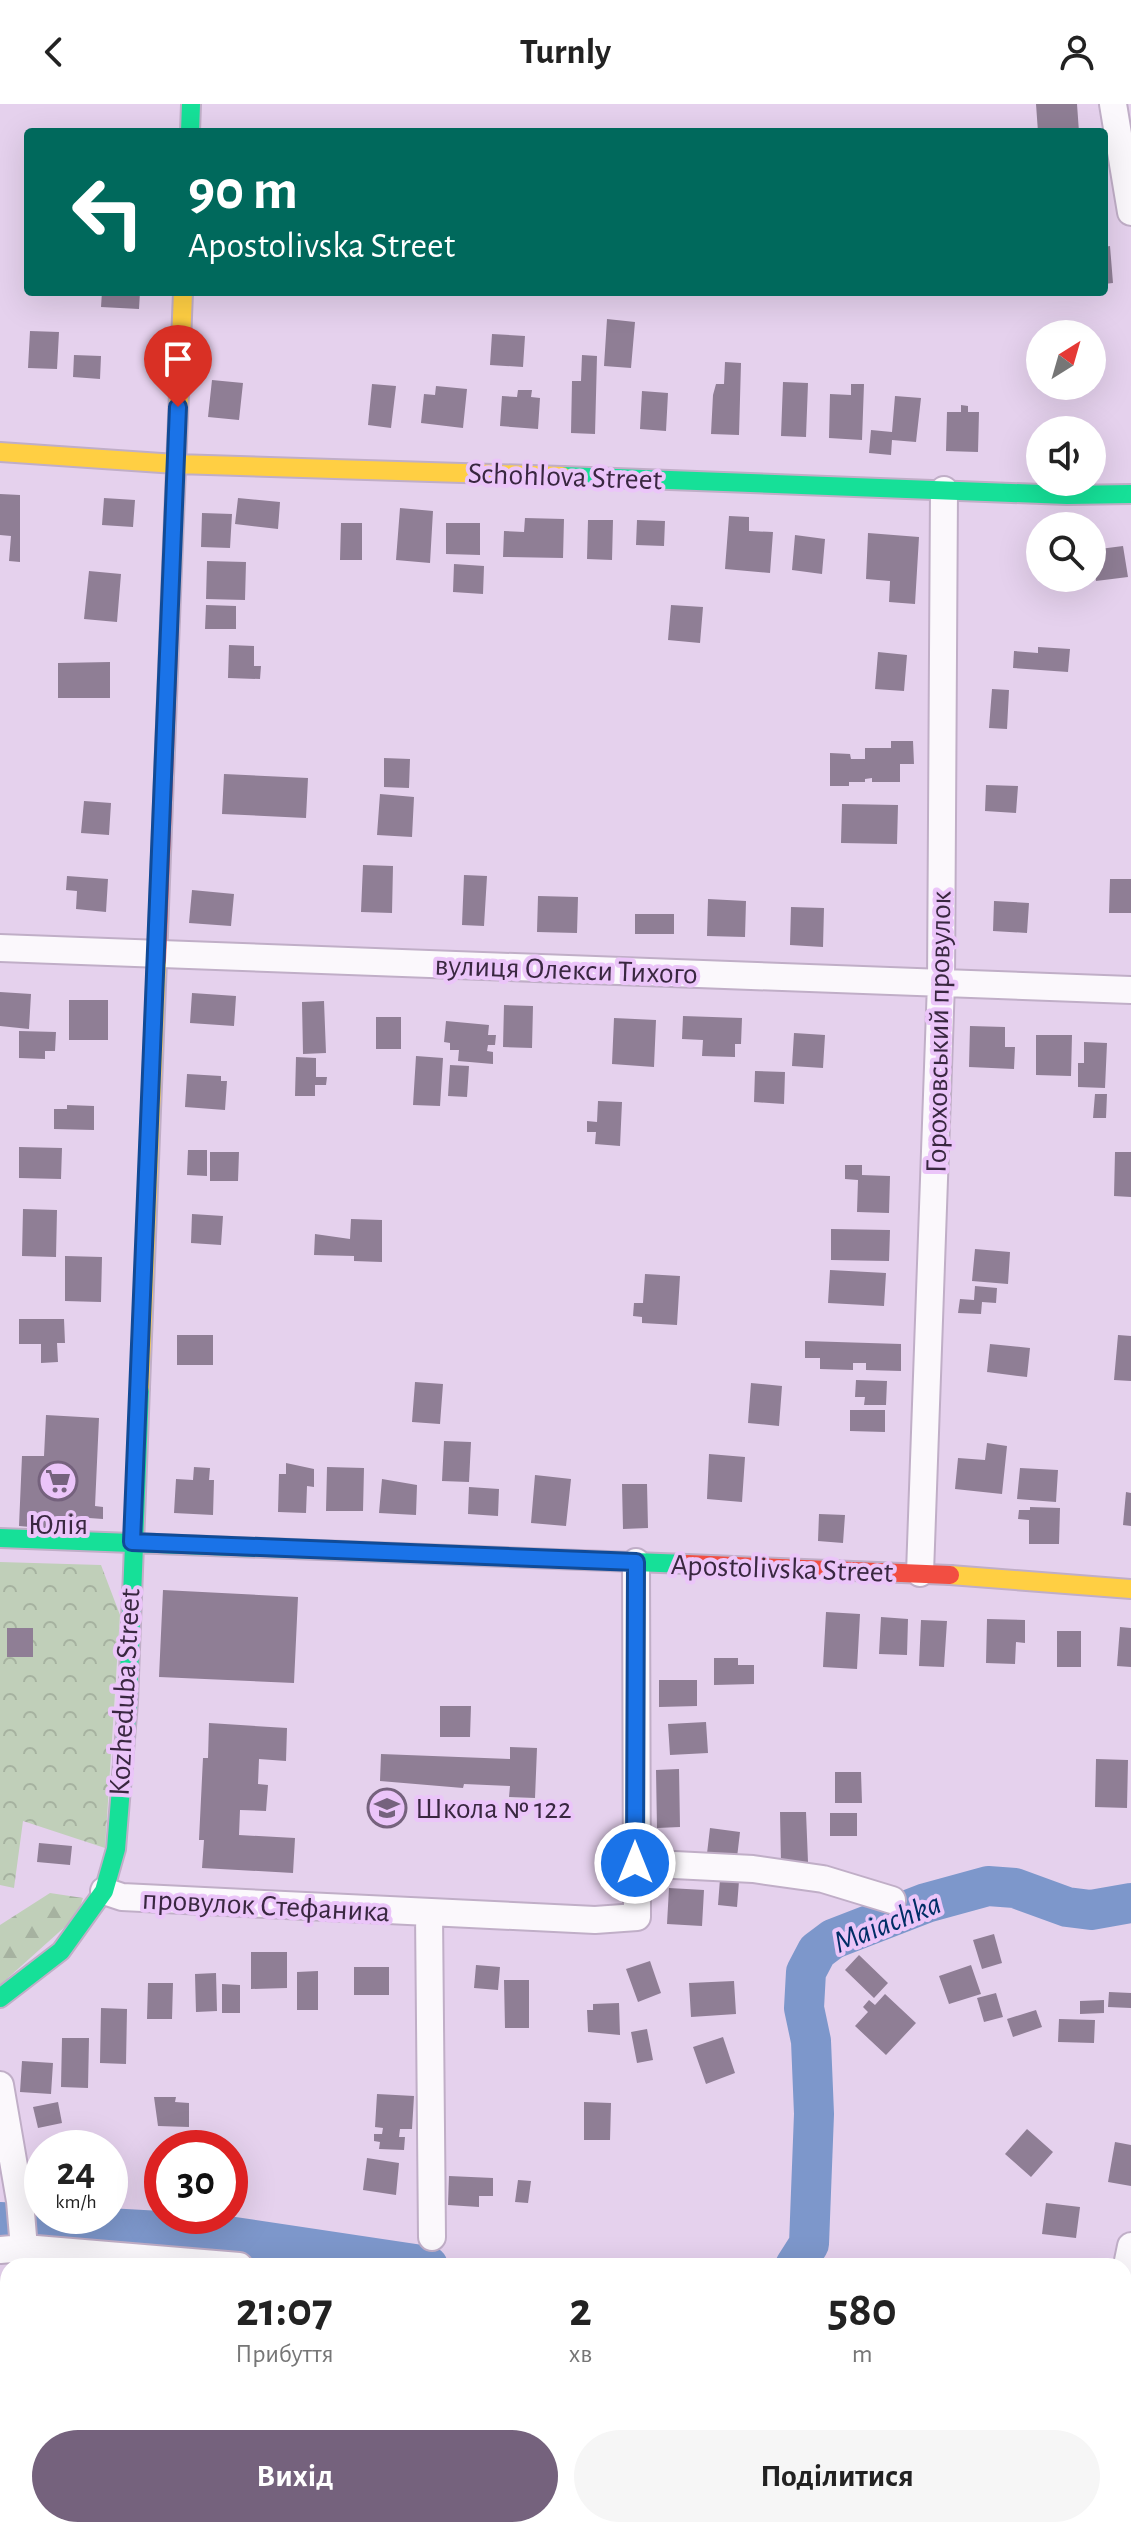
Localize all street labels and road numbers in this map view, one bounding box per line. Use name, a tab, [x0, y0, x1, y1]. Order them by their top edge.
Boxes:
street label: Schohlova Street	[467, 459, 663, 495]
street label: Гороховський провулок	[922, 890, 956, 1174]
street label: вулиця Олекси Тихого	[434, 950, 698, 990]
street label: Apostolivska Street	[670, 1550, 894, 1588]
street label: Kozheduba Street	[105, 1587, 145, 1796]
street label: провулок Стефаника	[141, 1885, 391, 1927]

